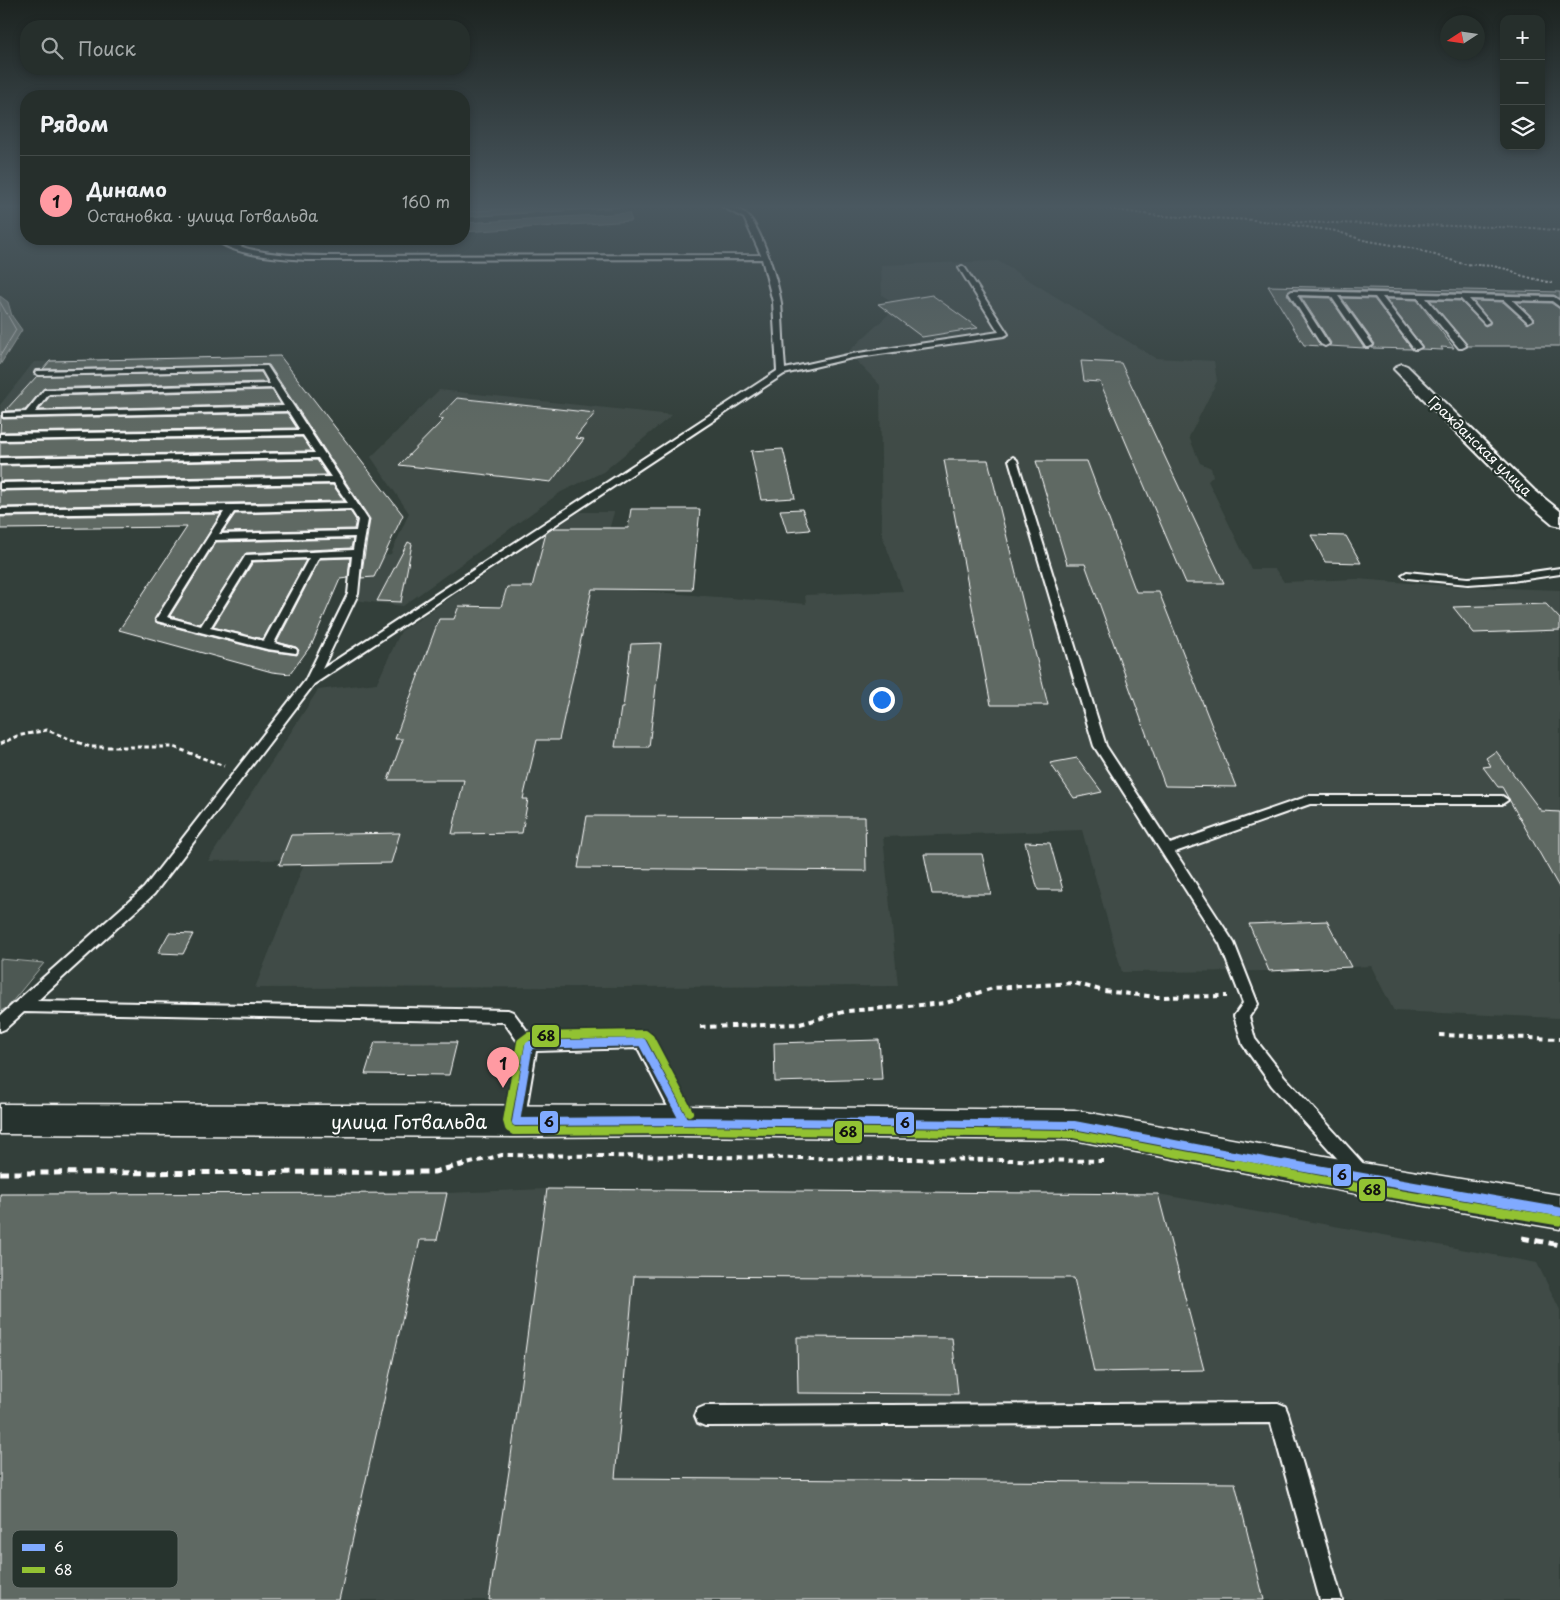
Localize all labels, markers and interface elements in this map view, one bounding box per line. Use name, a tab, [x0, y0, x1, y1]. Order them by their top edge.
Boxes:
north arrow	[1440, 15, 1485, 60]
map controls	[1500, 15, 1545, 150]
button: +	[1500, 15, 1545, 60]
search box	[20, 20, 470, 75]
icon: search	[38, 34, 66, 62]
text: Поиск	[78, 34, 136, 62]
button: −	[1500, 60, 1545, 105]
button: layers	[1500, 105, 1545, 150]
text: Рядом	[40, 107, 108, 139]
text: Динамо	[87, 175, 167, 203]
text: 1	[52, 189, 60, 213]
text: 160 m	[402, 189, 450, 213]
text: Остановка · улица Готвальда	[87, 203, 318, 227]
street label: Гражданская улица	[1424, 391, 1537, 501]
your location	[869, 687, 895, 713]
line badge: 68	[531, 1024, 560, 1048]
text: 68	[537, 1025, 556, 1046]
pin: 1	[487, 1047, 519, 1088]
street label: улица Готвальда	[331, 1107, 487, 1135]
line badge: 6	[539, 1110, 559, 1134]
text: 6	[544, 1111, 554, 1132]
line badge: 6	[895, 1111, 915, 1135]
text: 6	[900, 1112, 910, 1133]
line badge: 68	[834, 1120, 863, 1144]
text: 68	[839, 1121, 858, 1142]
line badge: 6	[1332, 1163, 1352, 1187]
text: 6	[1337, 1164, 1347, 1185]
line badge: 68	[1358, 1178, 1386, 1202]
text: 68	[1363, 1179, 1382, 1200]
legend	[12, 1530, 178, 1588]
text: 6	[54, 1536, 64, 1557]
text: 68	[54, 1559, 72, 1580]

